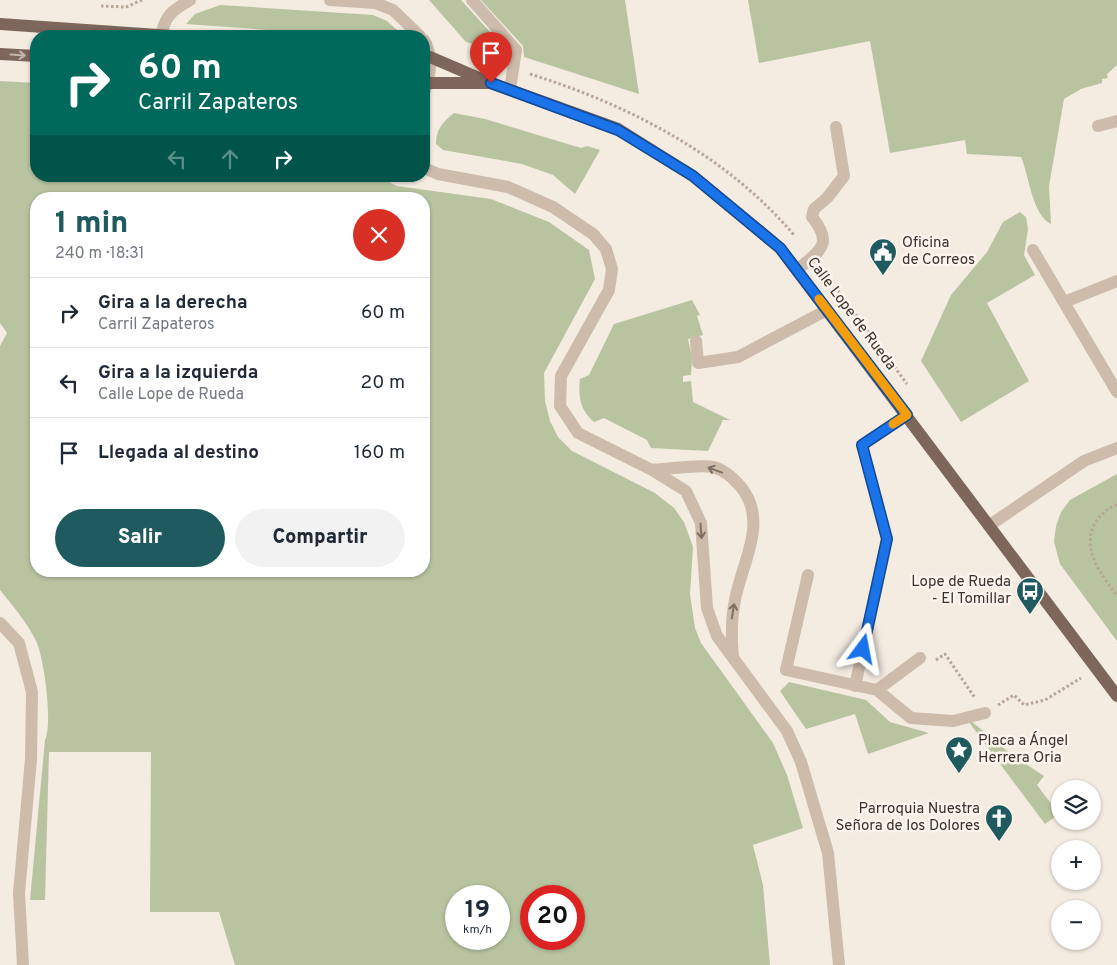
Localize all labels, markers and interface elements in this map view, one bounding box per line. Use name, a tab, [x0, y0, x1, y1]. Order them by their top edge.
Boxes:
pin	[470, 32, 512, 83]
icon: arrive	[477, 39, 505, 67]
text: 60 m	[138, 47, 222, 91]
one-way arrow	[10, 50, 26, 59]
icon: right	[55, 50, 120, 115]
text: Carril Zapateros	[138, 90, 298, 117]
icon: left	[163, 145, 191, 173]
icon: ahead	[216, 145, 244, 173]
icon: right	[269, 145, 297, 173]
text: 1 min	[55, 206, 128, 243]
button: close	[353, 209, 405, 261]
place label: Oficina de Correos	[902, 234, 975, 270]
public building icon: Oficina de Correos	[868, 237, 898, 276]
text: 240 m · 18:31	[55, 244, 145, 264]
street label: Calle Lope de Rueda	[802, 254, 900, 374]
text: Gira a la derecha	[98, 291, 248, 315]
icon: right	[55, 299, 83, 327]
text: 60 m	[361, 301, 405, 325]
text: Carril Zapateros	[98, 315, 215, 335]
text: Gira a la izquierda	[98, 361, 258, 385]
icon: left	[55, 369, 83, 397]
text: 20 m	[361, 371, 405, 395]
text: Calle Lope de Rueda	[98, 385, 244, 405]
icon: arrive	[55, 439, 83, 467]
text: Llegada al destino	[98, 441, 259, 465]
text: 160 m	[354, 441, 405, 465]
one-way arrow	[708, 465, 723, 474]
button: Salir	[55, 509, 225, 567]
button: Compartir	[235, 509, 405, 567]
one-way arrow	[697, 523, 706, 539]
place label: Lope de Rueda - El Tomillar	[911, 573, 1011, 609]
bus stop icon: Lope de Rueda - El Tomillar	[1015, 576, 1045, 615]
one-way arrow	[728, 604, 738, 620]
position arrow	[836, 622, 888, 674]
place label: Placa a Ángel Herrera Oria	[978, 731, 1068, 768]
place icon: Placa a Ángel Herrera Oria	[944, 735, 974, 774]
map controls	[1051, 780, 1101, 950]
button: layers	[1051, 780, 1101, 830]
place label: Parroquia Nuestra Señora de los Dolores	[836, 800, 980, 836]
church icon: Parroquia Nuestra Señora de los Dolores	[984, 803, 1014, 842]
button: +	[1051, 840, 1101, 890]
speed limit sign: 20	[520, 885, 585, 950]
text: 19	[465, 895, 490, 927]
button: −	[1051, 900, 1101, 950]
text: km/h	[463, 922, 492, 938]

